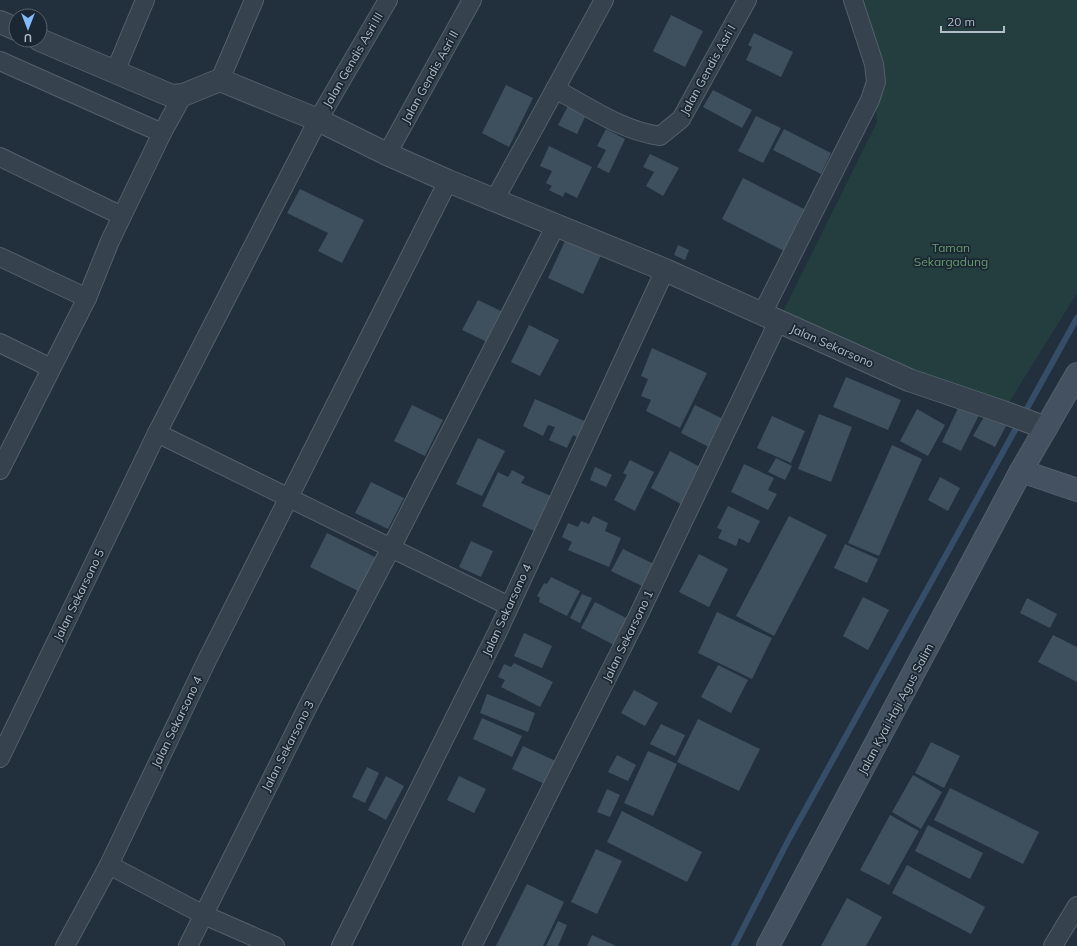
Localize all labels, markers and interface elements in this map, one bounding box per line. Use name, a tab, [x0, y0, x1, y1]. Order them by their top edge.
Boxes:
north arrow	[8, 8, 48, 48]
scale bar	[941, 8, 1004, 34]
street label: Jalan Gendis Asri III	[319, 10, 386, 110]
text: 20 m	[947, 14, 975, 29]
street label: Jalan Gendis Asri I	[677, 22, 739, 118]
street label: Jalan Gendis Asri II	[398, 28, 461, 126]
text: U	[24, 31, 32, 45]
park label: Taman Sekargadung	[914, 240, 988, 269]
street label: Jalan Sekarsono	[788, 320, 876, 371]
street label: Jalan Sekarsono 5	[50, 547, 107, 643]
street label: Jalan Sekarsono 4	[479, 561, 534, 658]
street label: Jalan Sekarsono 1	[599, 588, 656, 684]
street label: Jalan Kyai Haji Agus Salim	[855, 641, 937, 777]
street label: Jalan Sekarsono 4	[148, 674, 205, 770]
street label: Jalan Sekarsono 3	[258, 698, 317, 794]

